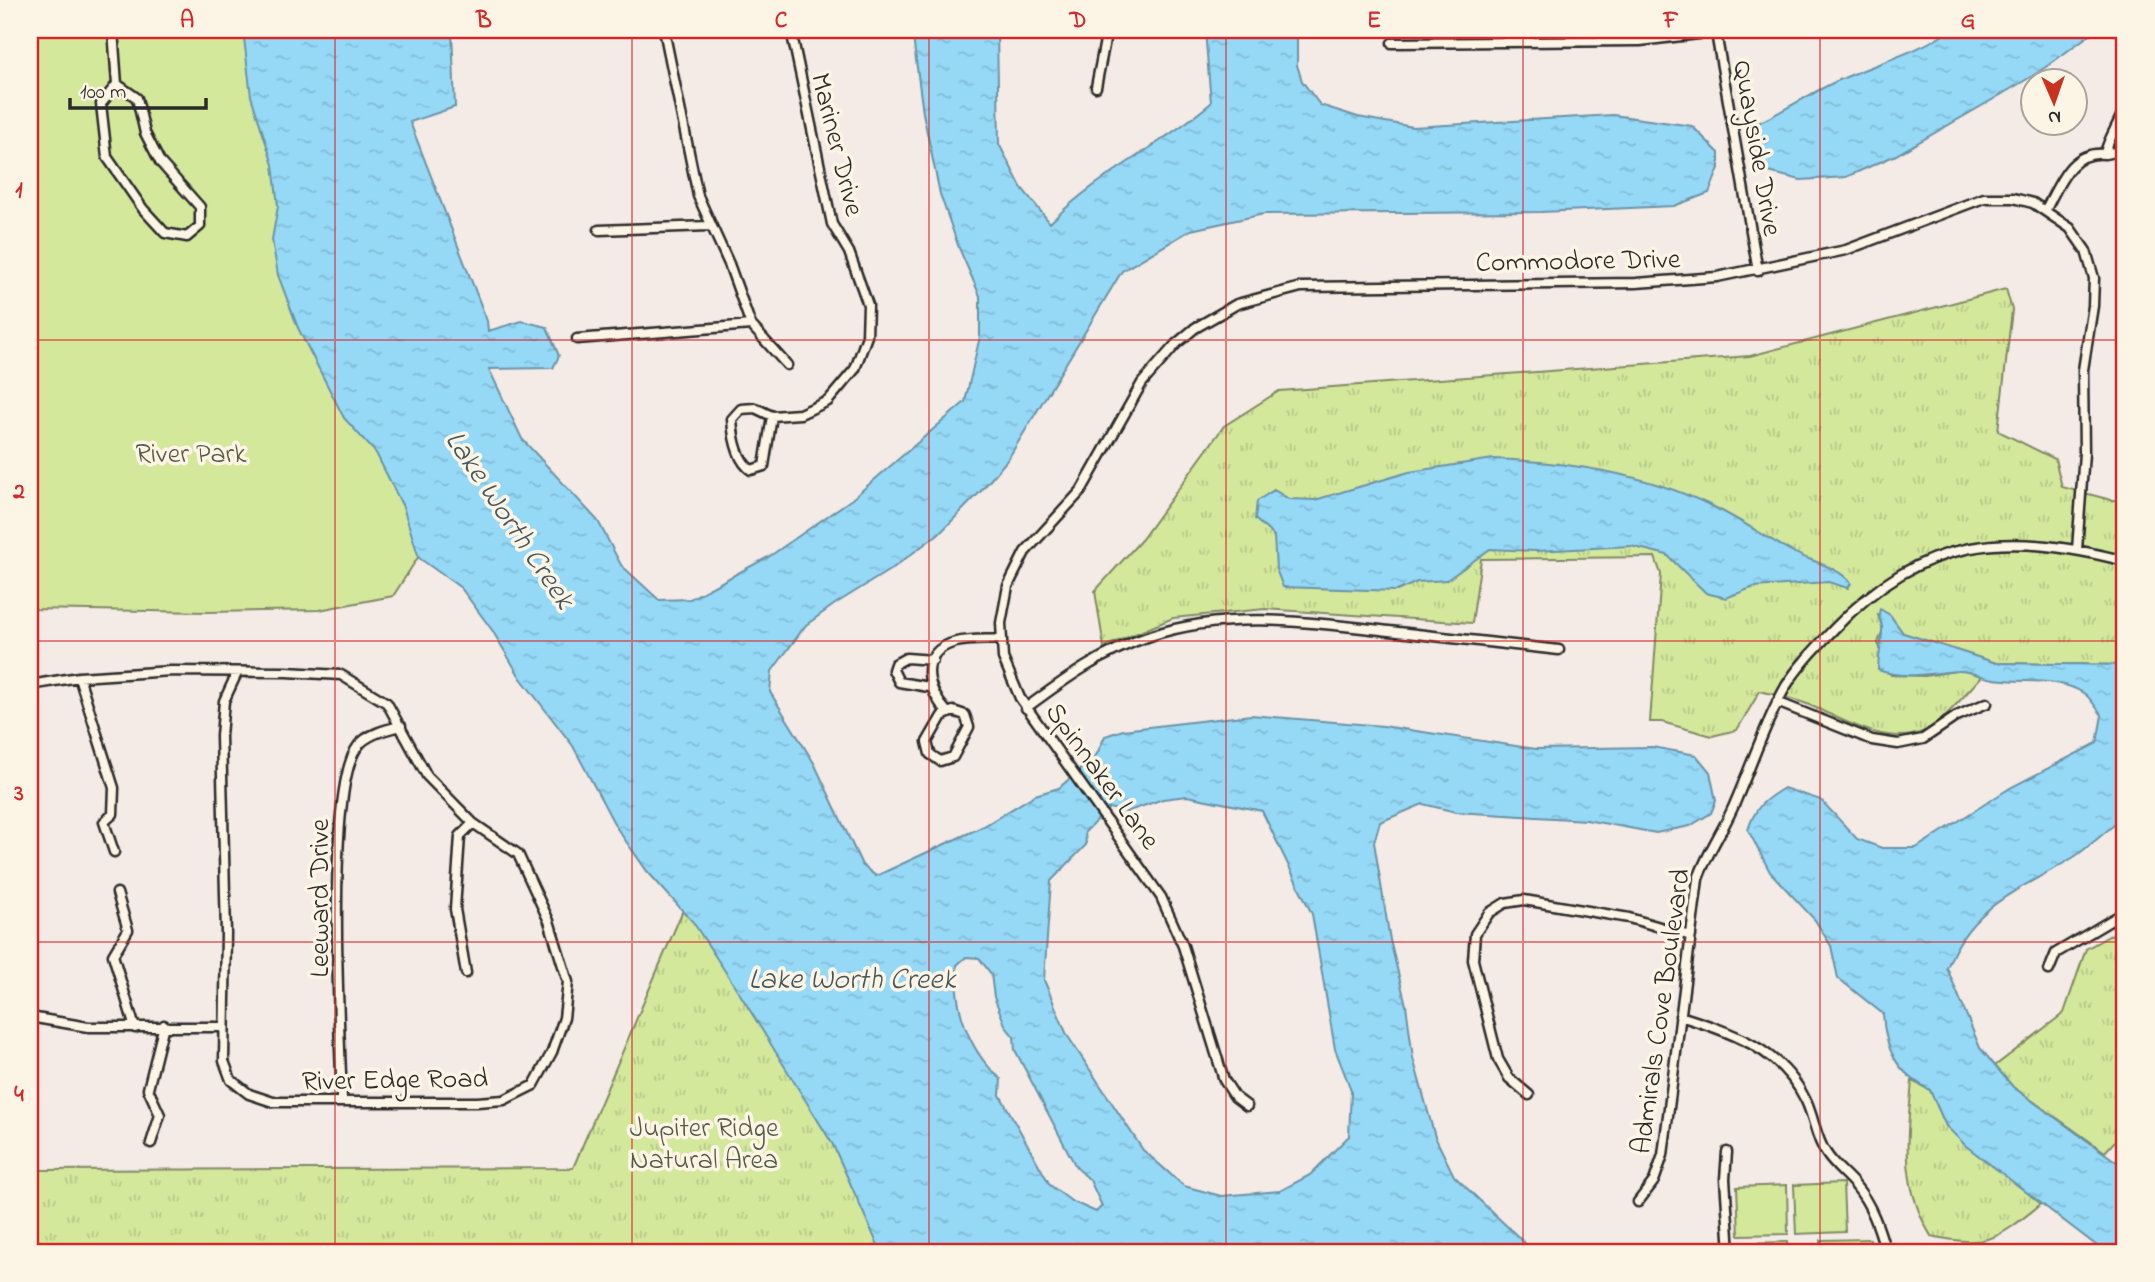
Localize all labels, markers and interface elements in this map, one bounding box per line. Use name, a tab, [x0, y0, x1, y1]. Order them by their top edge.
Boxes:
text: A	[180, 5, 194, 38]
text: B	[475, 5, 492, 38]
text: C	[775, 5, 788, 38]
text: D	[1069, 5, 1086, 38]
text: E	[1367, 5, 1381, 38]
text: F	[1663, 5, 1679, 38]
text: G	[1961, 5, 1975, 38]
street label: Quayside Drive	[1720, 58, 1791, 240]
scale bar	[70, 66, 206, 110]
north arrow	[2018, 66, 2088, 136]
street label: Mariner Drive	[798, 69, 873, 221]
text: 100 m	[80, 78, 126, 108]
text: N	[2047, 103, 2061, 130]
text: 1	[15, 175, 23, 208]
street label: Commodore Drive	[1475, 240, 1681, 285]
water label: Lake Worth Creek	[432, 423, 586, 620]
park label: River Park	[136, 435, 247, 476]
text: 2	[12, 476, 25, 509]
street label: Spinnaker Lane	[1034, 695, 1169, 860]
text: 3	[13, 778, 24, 811]
street label: Leeward Drive	[301, 818, 342, 977]
street label: Admirals Cove Boulevard	[1622, 866, 1703, 1157]
water label: Lake Worth Creek	[748, 959, 957, 1003]
street label: River Edge Road	[302, 1059, 489, 1104]
text: 4	[14, 1079, 24, 1112]
park label: Jupiter Ridge Natural Area	[630, 1109, 779, 1182]

